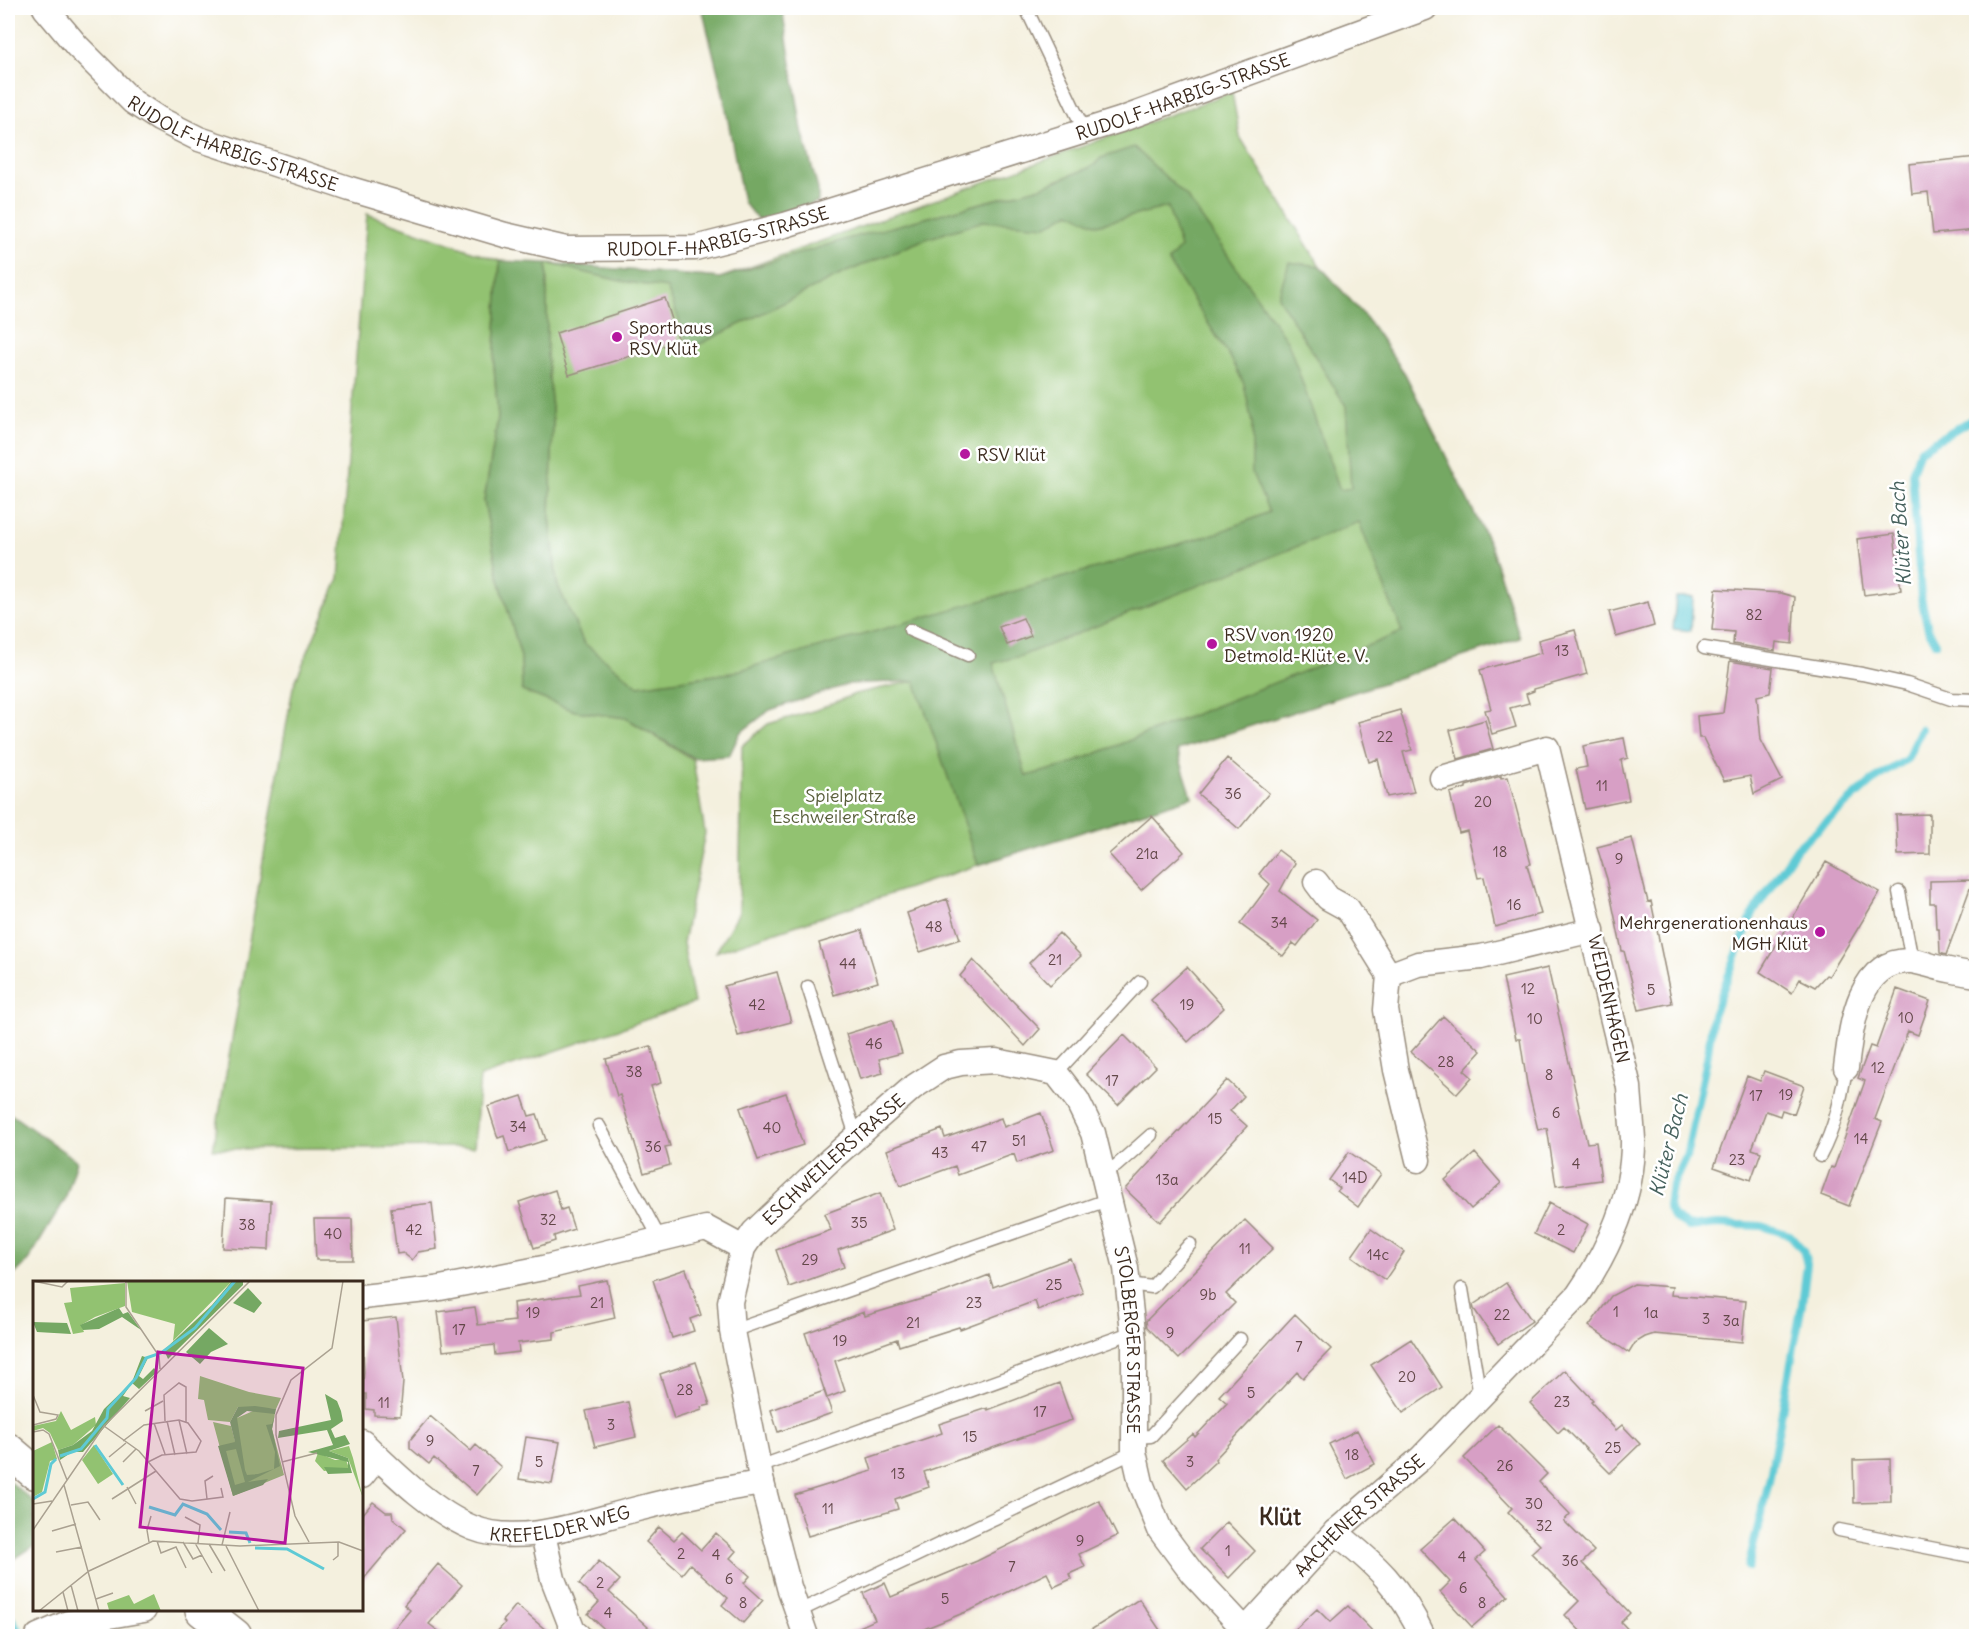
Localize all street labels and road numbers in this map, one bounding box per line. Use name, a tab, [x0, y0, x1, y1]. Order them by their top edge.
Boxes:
street label: RUDOLF-HARBIG-STRASSE	[1073, 47, 1293, 145]
street label: RUDOLF-HARBIG-STRASSE	[124, 90, 341, 196]
street label: RUDOLF-HARBIG-STRASSE	[607, 201, 831, 260]
street label: WEIDENHAGEN	[1583, 933, 1635, 1065]
street label: ESCHWEILERSTRASSE	[757, 1088, 909, 1230]
street label: STOLBERGER STRASSE	[1110, 1244, 1146, 1434]
street label: AACHENER STRASSE	[1289, 1449, 1429, 1581]
street label: KREFELDER WEG	[488, 1500, 633, 1547]

